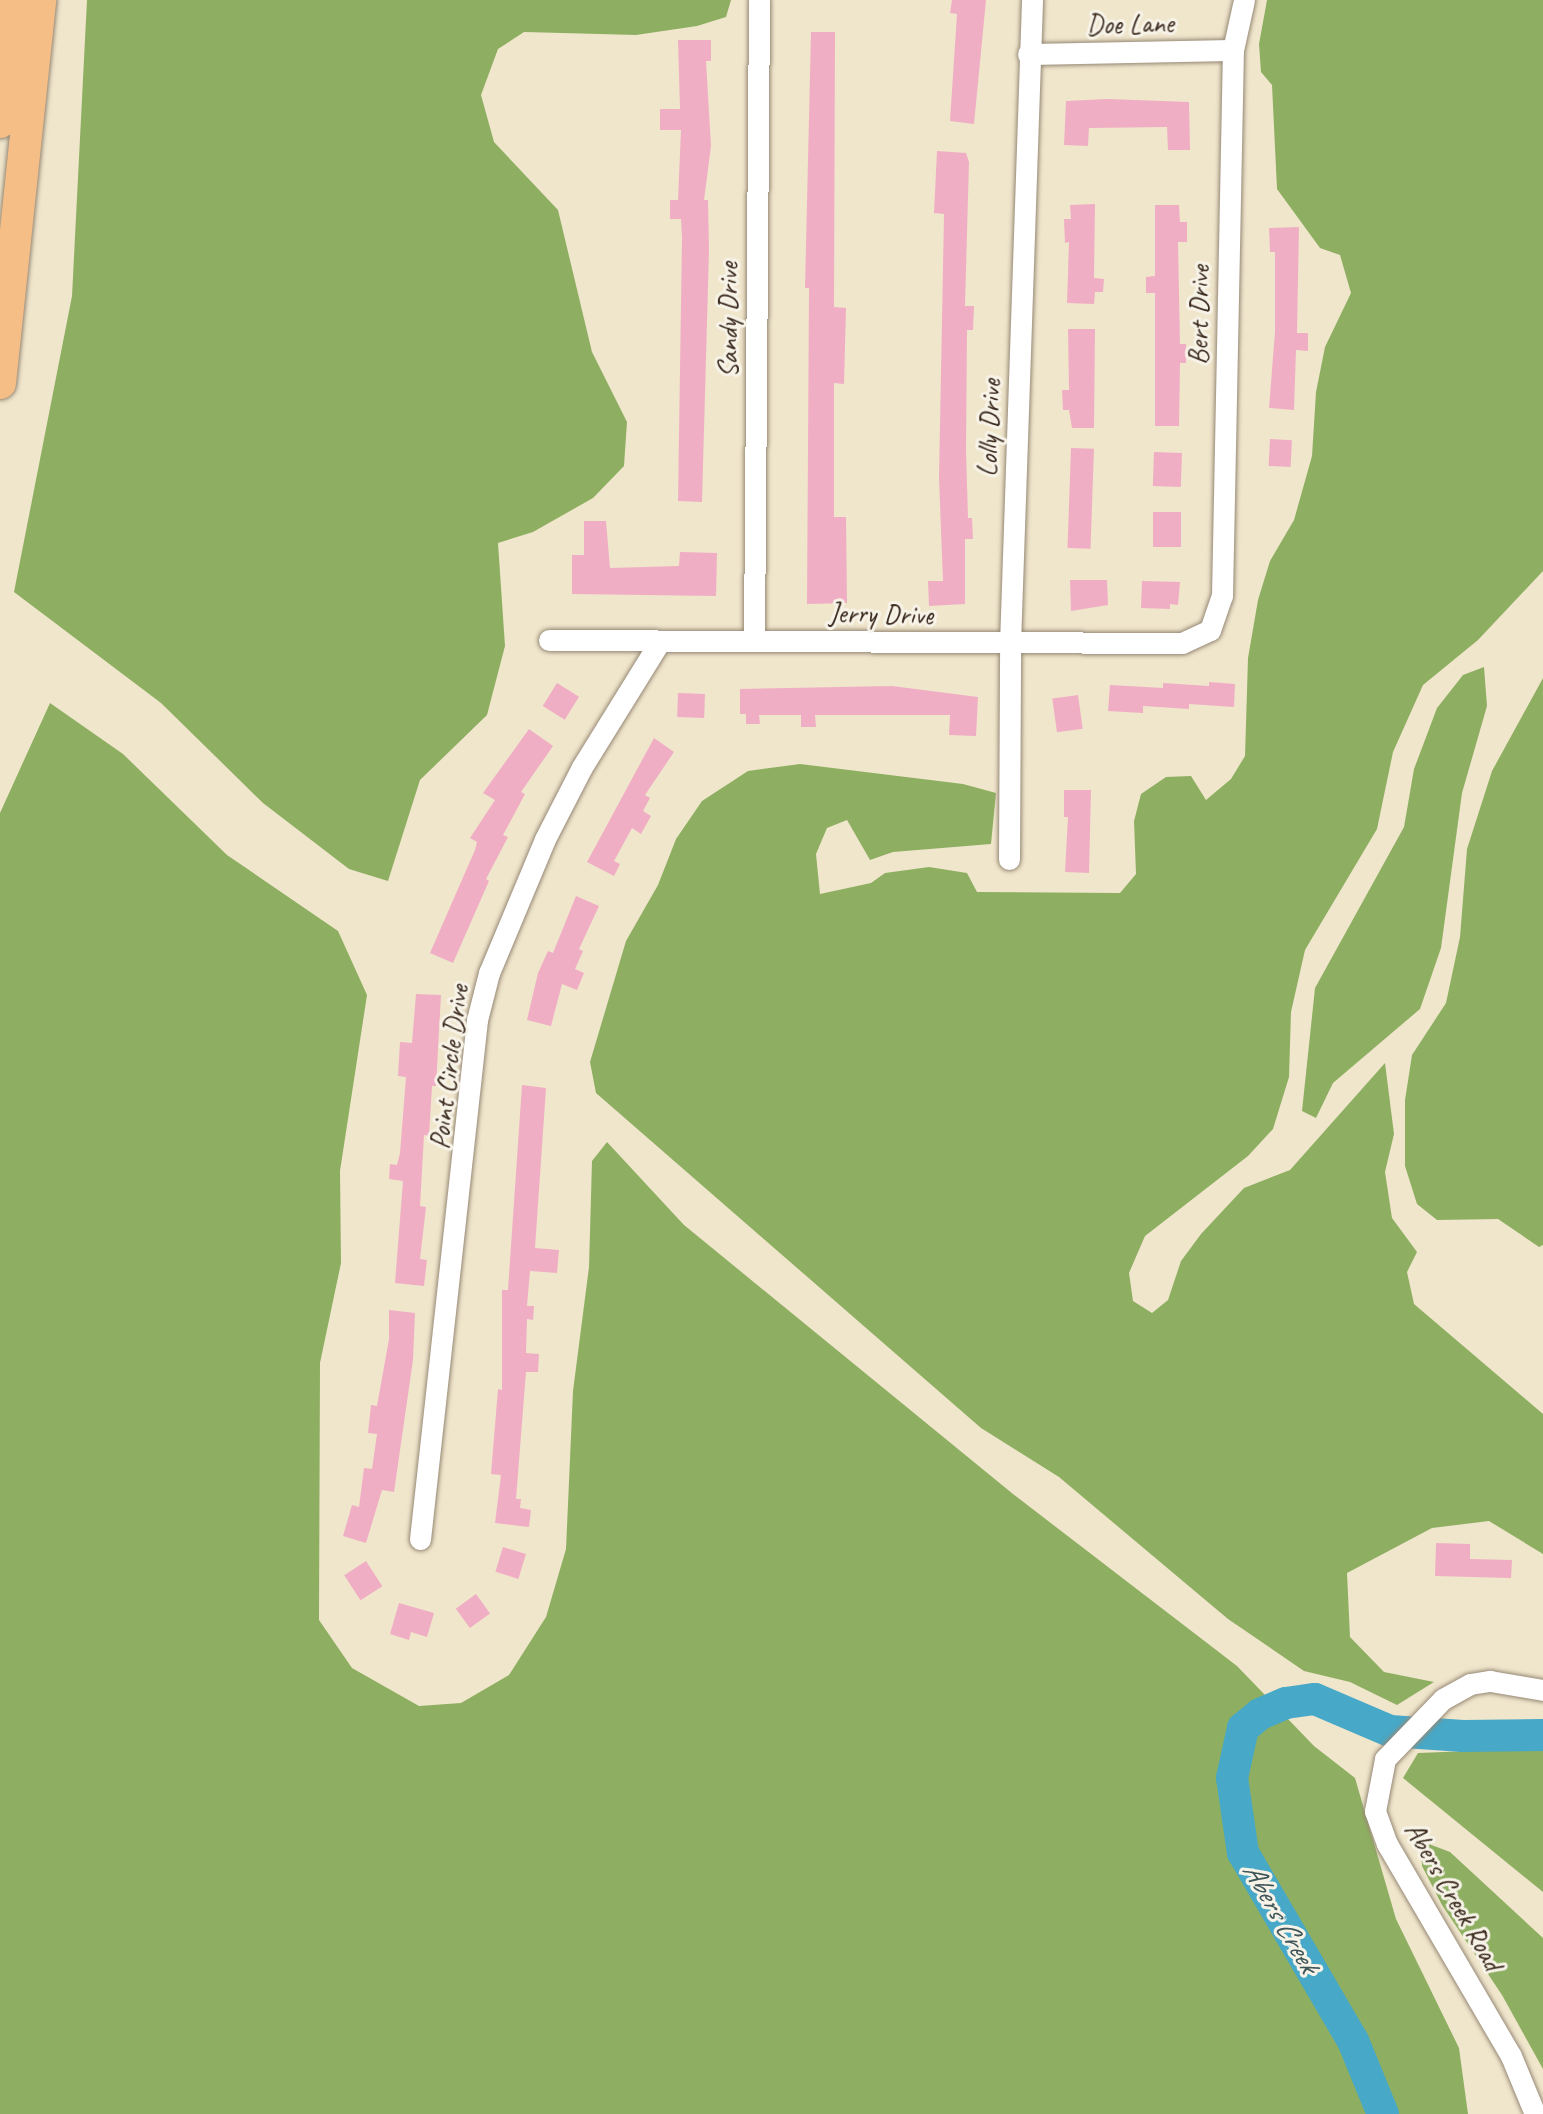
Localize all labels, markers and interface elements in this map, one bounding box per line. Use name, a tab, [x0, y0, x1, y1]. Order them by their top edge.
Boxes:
street label: Doe Lane	[1086, 6, 1174, 42]
street label: Sandy Drive	[711, 262, 745, 378]
street label: Bert Drive	[1181, 265, 1217, 365]
street label: Lolly Drive	[971, 378, 1007, 478]
street label: Jerry Drive	[829, 596, 933, 632]
street label: Point Circle Drive	[422, 983, 476, 1151]
street label: Abers Creek Road	[1398, 1815, 1510, 1977]
water label: Abers Creek	[1235, 1855, 1327, 1979]

